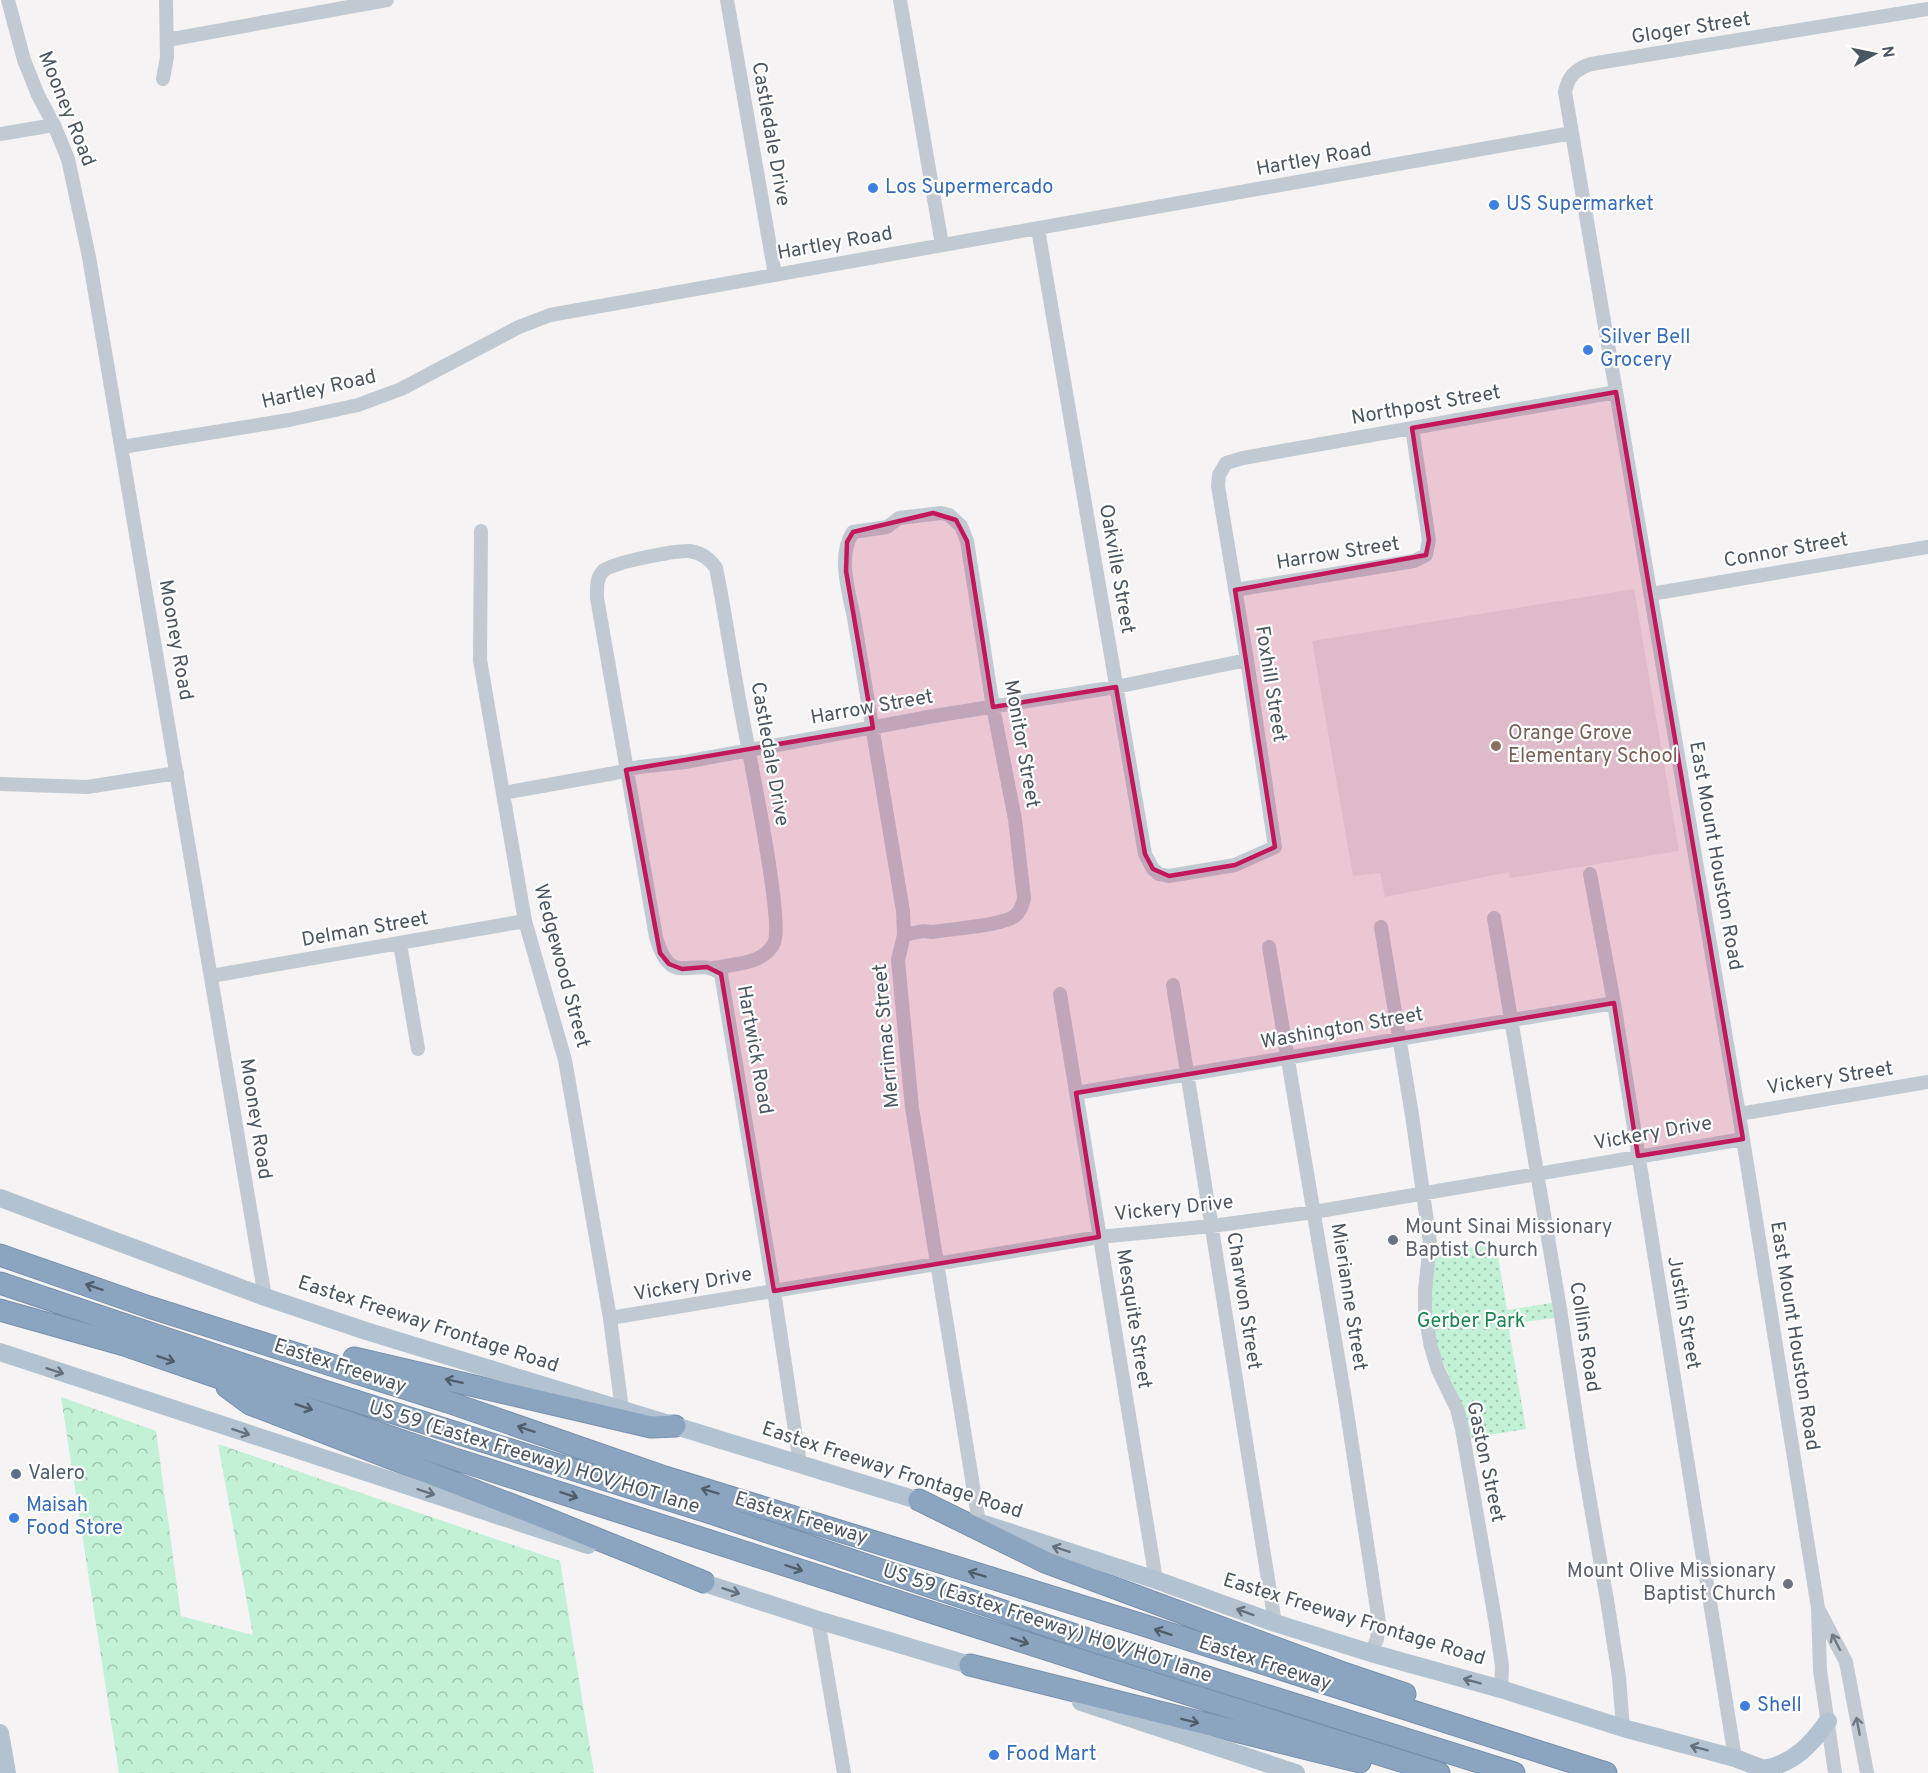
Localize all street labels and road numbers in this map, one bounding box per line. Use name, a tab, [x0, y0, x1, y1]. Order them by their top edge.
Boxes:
street label: Gloger Street	[1630, 7, 1752, 51]
street label: Mooney Road	[31, 47, 101, 171]
street label: Castledale Drive	[745, 60, 795, 208]
street label: Hartley Road	[1254, 137, 1374, 183]
street label: Hartley Road	[775, 221, 895, 267]
street label: Hartley Road	[259, 364, 379, 416]
street label: Northpost Street	[1349, 380, 1503, 432]
street label: Oakville Street	[1092, 502, 1140, 636]
street label: Connor Street	[1722, 527, 1850, 575]
street label: Harrow Street	[1275, 531, 1401, 577]
street label: Mooney Road	[152, 578, 198, 702]
street label: Foxhill Street	[1248, 624, 1292, 744]
street label: Monitor Street	[997, 678, 1045, 810]
street label: Castledale Drive	[744, 680, 794, 828]
street label: Harrow Street	[809, 684, 935, 732]
street label: East Mount Houston Road	[1682, 739, 1748, 973]
street label: Wedgewood Street	[527, 881, 595, 1051]
street label: Delman Street	[300, 906, 430, 954]
street label: Merrimac Street	[868, 963, 906, 1109]
street label: Hartwick Road	[730, 983, 778, 1117]
street label: Washington Street	[1259, 1002, 1425, 1056]
street label: Vickery Street	[1765, 1056, 1895, 1102]
street label: Mooney Road	[233, 1057, 277, 1181]
street label: Vickery Drive	[1592, 1111, 1714, 1157]
street label: Vickery Drive	[1113, 1190, 1235, 1228]
street label: East Mount Houston Road	[1763, 1219, 1825, 1453]
street label: Mierianne Street	[1323, 1221, 1373, 1373]
street label: Charwon Street	[1219, 1230, 1267, 1372]
street label: Mesquite Street	[1109, 1247, 1157, 1391]
street label: Justin Street	[1660, 1254, 1706, 1372]
street label: Vickery Drive	[632, 1262, 754, 1308]
street label: Eastex Freeway Frontage Road	[295, 1271, 561, 1379]
street label: Collins Road	[1562, 1280, 1606, 1394]
street label: Eastex Freeway	[271, 1334, 409, 1400]
street label: US 59 (Eastex Freeway) HOV/HOT lane	[365, 1395, 703, 1521]
street label: Gaston Street	[1460, 1399, 1510, 1525]
street label: Eastex Freeway Frontage Road	[759, 1417, 1025, 1525]
street label: Eastex Freeway	[732, 1487, 870, 1551]
street label: US 59 (Eastex Freeway) HOV/HOT lane	[879, 1558, 1215, 1690]
street label: Eastex Freeway Frontage Road	[1220, 1569, 1488, 1671]
street label: Eastex Freeway	[1196, 1631, 1334, 1697]

